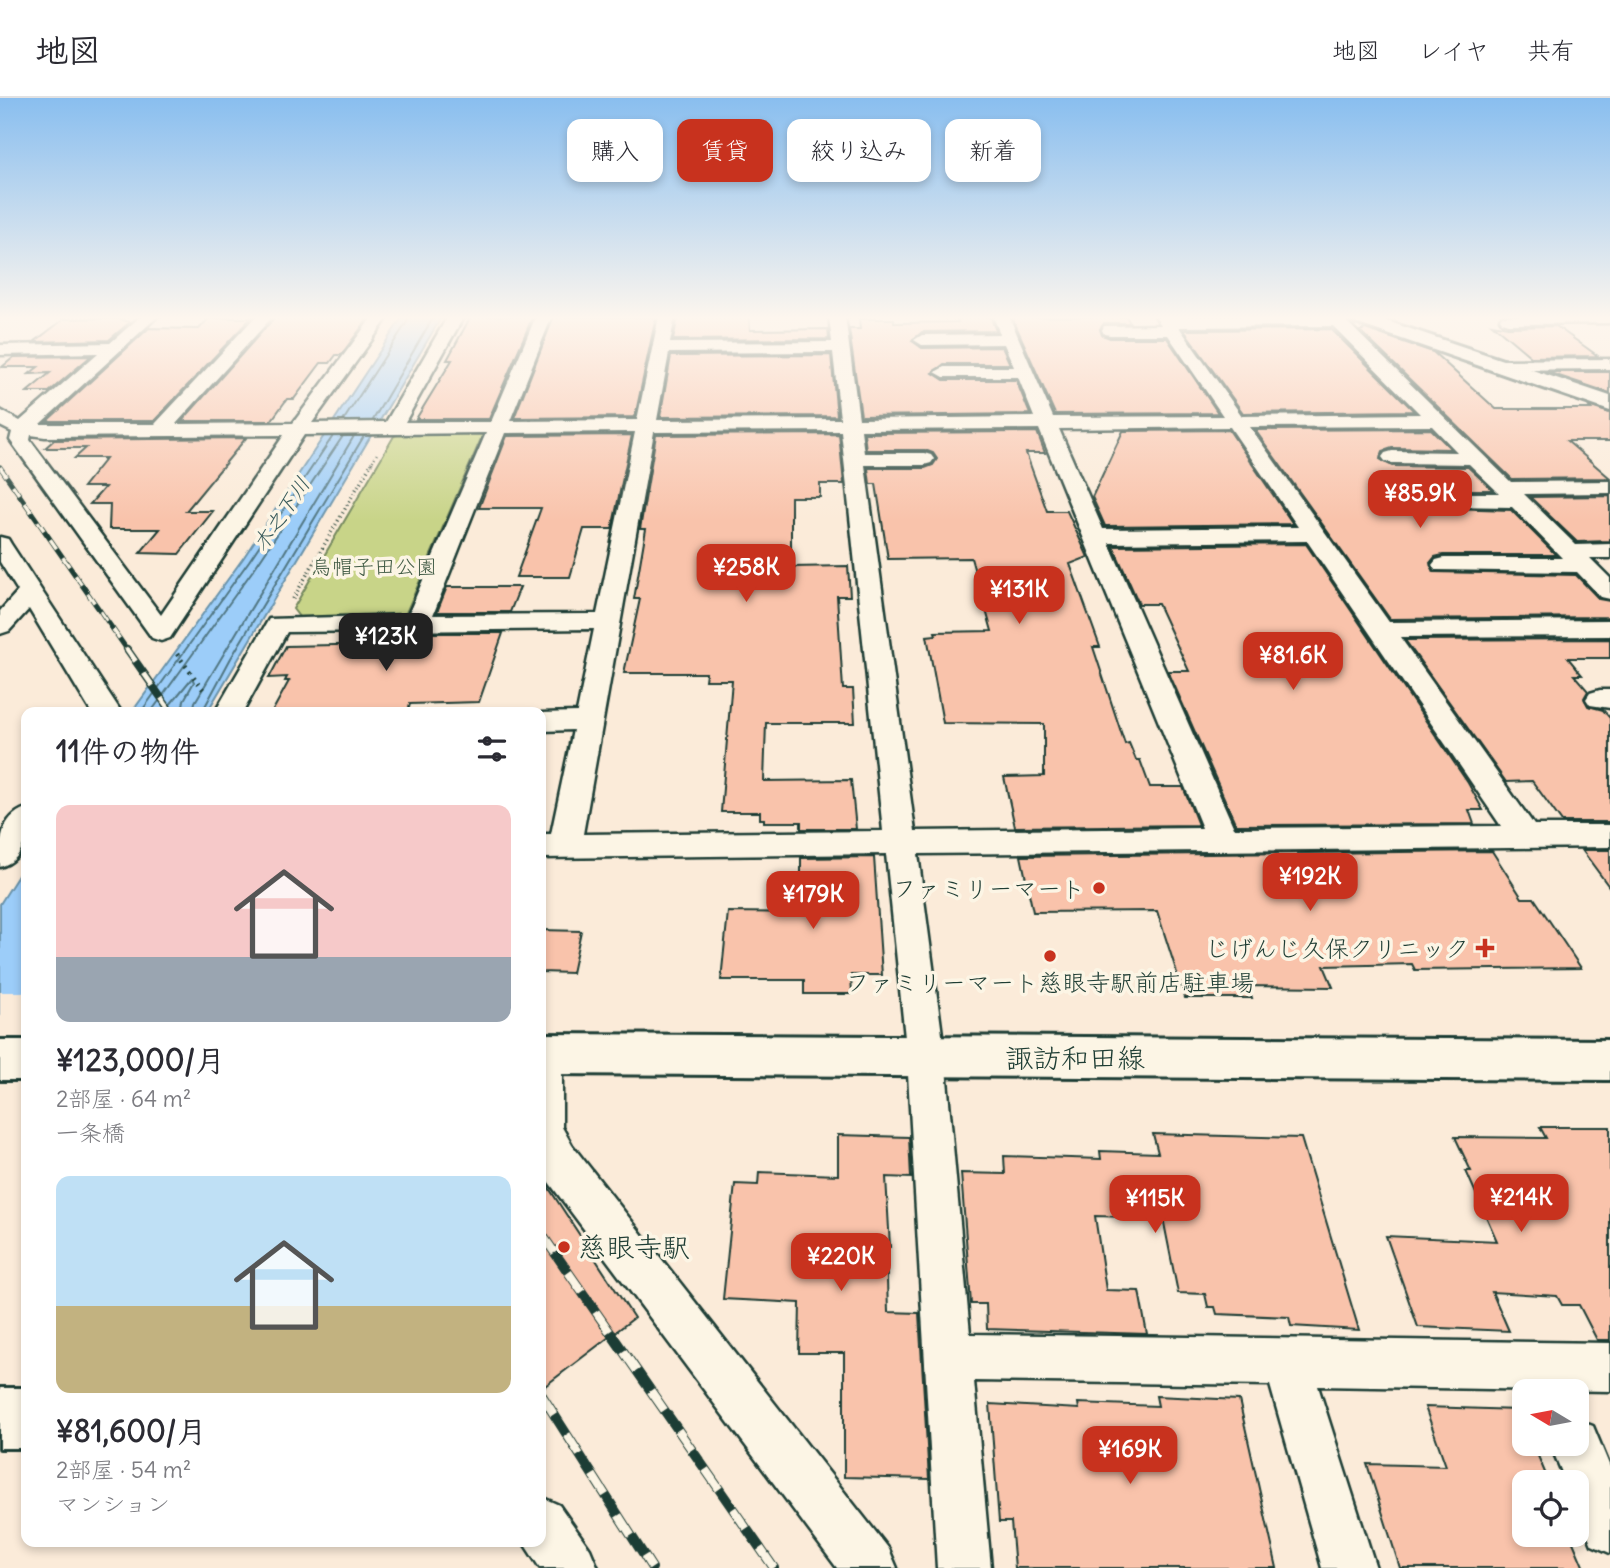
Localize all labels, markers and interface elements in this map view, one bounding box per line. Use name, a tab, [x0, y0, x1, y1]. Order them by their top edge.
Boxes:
text: 地図	[35, 29, 101, 71]
text: 地図	[1332, 35, 1380, 65]
text: レイヤ	[1418, 35, 1489, 65]
text: 共有	[1527, 35, 1575, 65]
chip: 購入	[567, 119, 663, 182]
chip: 賃貸	[677, 119, 773, 182]
chip: 絞り込み	[787, 119, 931, 182]
chip: 新着	[945, 119, 1041, 182]
pin: ¥85.9K	[1363, 470, 1477, 530]
water label: 木之下川	[246, 472, 316, 556]
text: ¥85.9K	[1384, 478, 1456, 507]
pin: ¥258K	[697, 545, 795, 604]
text: ¥258K	[713, 552, 779, 581]
park label: 烏帽子田公園	[311, 553, 437, 580]
pin: ¥131K	[970, 566, 1068, 626]
text: ¥131K	[990, 574, 1048, 603]
pin: ¥123K	[337, 614, 435, 673]
text: ¥123K	[355, 621, 417, 650]
pin: ¥81.6K	[1236, 632, 1350, 692]
text: ¥81.6K	[1259, 640, 1327, 669]
icon: filters	[473, 730, 511, 768]
text: 11件の物件	[56, 732, 200, 770]
icon: home	[221, 851, 347, 977]
pin: ¥192K	[1261, 854, 1359, 913]
text: ¥192K	[1279, 861, 1341, 890]
pin: ¥179K	[764, 872, 862, 931]
place label: ファミリーマート	[893, 873, 1085, 903]
text: ¥179K	[782, 879, 844, 908]
marker: ファミリーマート	[1091, 880, 1107, 896]
place label: じげんじ久保クリニック	[1205, 933, 1469, 963]
marker: じげんじ久保クリニック	[1475, 938, 1495, 958]
marker: ファミリーマート慈眼寺駅前店駐車場	[1042, 948, 1058, 964]
place label: ファミリーマート慈眼寺駅前店駐車場	[846, 967, 1254, 997]
street label: 諏訪和田線	[1005, 1040, 1145, 1076]
text: ¥123,000/月	[56, 1041, 225, 1079]
text: 2部屋 · 64 m²	[56, 1084, 191, 1113]
text: 一条橋	[56, 1118, 125, 1147]
pin: ¥214K	[1472, 1174, 1570, 1234]
pin: ¥115K	[1106, 1176, 1204, 1235]
text: ¥214K	[1490, 1182, 1552, 1211]
text: ¥115K	[1125, 1183, 1185, 1212]
icon: home	[221, 1222, 347, 1348]
place label: 慈眼寺駅	[578, 1229, 690, 1265]
pin: ¥220K	[792, 1234, 890, 1293]
marker: 慈眼寺駅	[556, 1239, 572, 1255]
text: ¥220K	[807, 1241, 875, 1270]
north arrow	[1512, 1379, 1589, 1456]
map controls	[1512, 1379, 1589, 1547]
text: ¥81,600/月	[56, 1412, 206, 1450]
pin: ¥169K	[1081, 1426, 1179, 1486]
text: ¥169K	[1098, 1434, 1162, 1463]
text: 2部屋 · 54 m²	[56, 1455, 191, 1484]
button: locate	[1512, 1470, 1589, 1547]
text: マンション	[56, 1489, 170, 1518]

